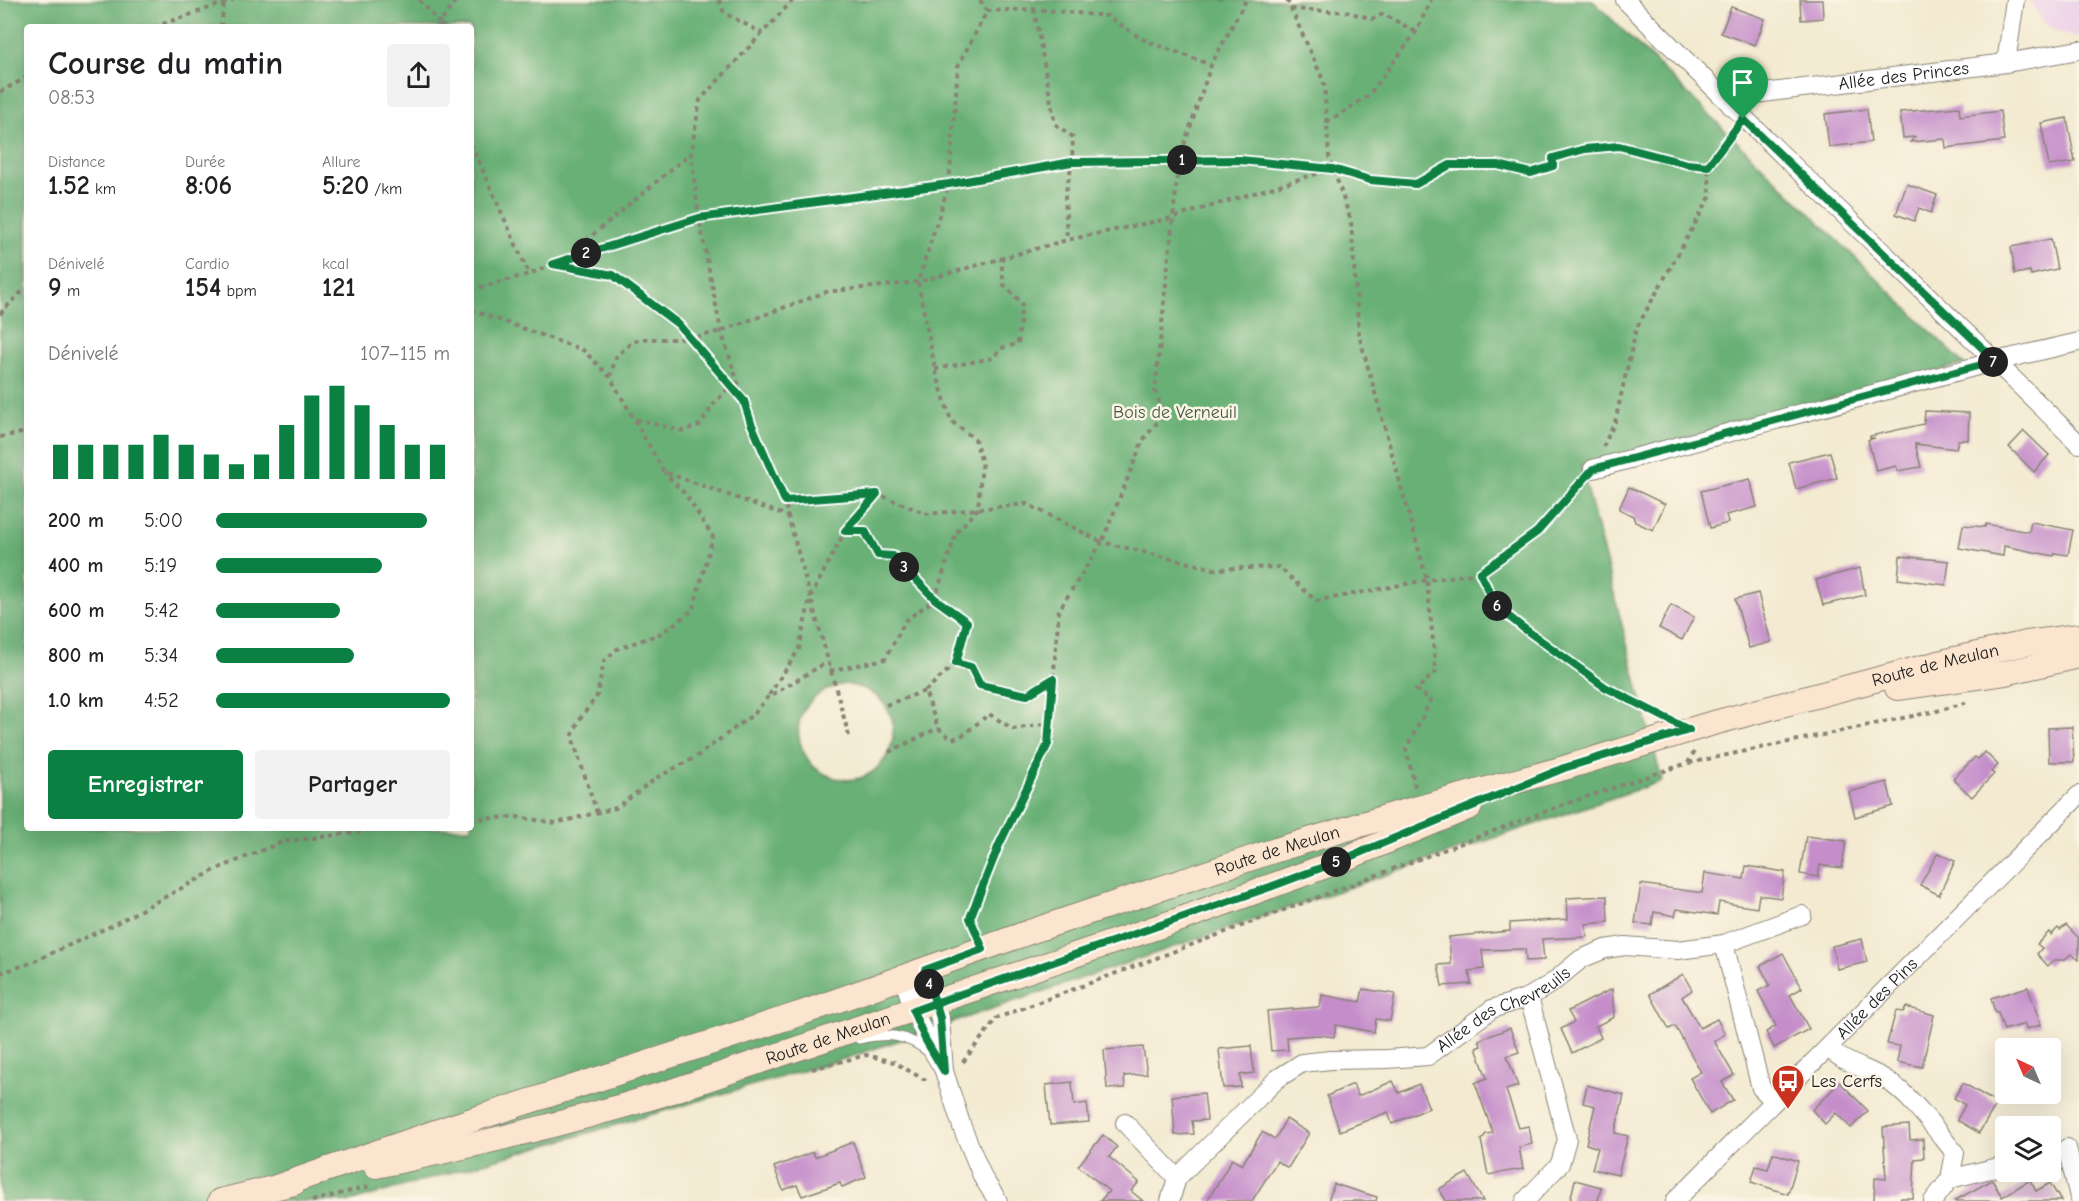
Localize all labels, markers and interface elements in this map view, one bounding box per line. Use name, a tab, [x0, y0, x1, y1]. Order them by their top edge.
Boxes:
text: Course du matin	[48, 44, 283, 82]
button: share	[387, 44, 450, 107]
pin	[1717, 57, 1768, 119]
street label: Allée des Princes	[1837, 58, 1970, 95]
icon: arrive	[1726, 66, 1759, 99]
text: 08:53	[48, 86, 95, 109]
pin: 1	[1167, 145, 1197, 175]
text: 1	[1179, 151, 1185, 169]
text: Distance	[48, 153, 105, 171]
text: Durée	[185, 153, 225, 171]
text: Allure	[322, 153, 361, 171]
text: 1.52	[48, 171, 90, 201]
text: 8:06	[185, 171, 232, 201]
text: 5:20	[322, 171, 369, 201]
text: km	[90, 180, 116, 198]
text: /km	[369, 180, 402, 198]
pin: 2	[571, 238, 601, 268]
text: 2	[582, 244, 590, 262]
text: Dénivelé	[48, 255, 104, 273]
text: Cardio	[185, 255, 230, 273]
text: kcal	[322, 255, 349, 273]
text: 9	[48, 273, 62, 303]
text: 154	[185, 273, 221, 303]
text: 121	[322, 273, 355, 303]
text: m	[62, 282, 80, 300]
text: bpm	[221, 282, 257, 300]
text: Dénivelé	[48, 342, 119, 365]
text: 107–115 m	[360, 342, 450, 365]
pin: 7	[1978, 347, 2008, 377]
text: 7	[1989, 353, 1997, 371]
park label: Bois de Verneuil	[1113, 402, 1237, 423]
text: 200 m	[48, 509, 104, 532]
text: 5:00	[144, 509, 183, 532]
pin: 3	[889, 552, 919, 582]
text: 400 m	[48, 554, 103, 577]
text: 5:19	[144, 554, 177, 577]
text: 3	[900, 558, 908, 576]
pin: 6	[1482, 591, 1512, 621]
text: 6	[1493, 597, 1501, 615]
text: 600 m	[48, 599, 104, 622]
text: 5:42	[144, 599, 179, 622]
street label: Route de Meulan	[1870, 640, 2001, 691]
text: 800 m	[48, 644, 104, 667]
text: 5:34	[144, 644, 178, 667]
text: 1.0 km	[48, 689, 104, 712]
text: 4:52	[144, 689, 179, 712]
button: Enregistrer	[48, 750, 243, 819]
button: Partager	[255, 750, 450, 819]
street label: Route de Meulan	[1212, 821, 1342, 881]
pin: 5	[1321, 847, 1351, 877]
text: 5	[1332, 853, 1340, 871]
street label: Allée des Pins	[1832, 954, 1922, 1044]
street label: Allée des Chevreuils	[1433, 962, 1575, 1057]
pin: 4	[914, 969, 944, 999]
text: 4	[925, 975, 933, 993]
street label: Route de Meulan	[763, 1008, 893, 1070]
north arrow	[1995, 1038, 2061, 1104]
map controls	[1995, 1038, 2061, 1182]
bus stop icon: Les Cerfs	[1770, 1063, 1806, 1110]
place label: Les Cerfs	[1811, 1071, 1882, 1092]
button: layers	[1995, 1116, 2061, 1182]

